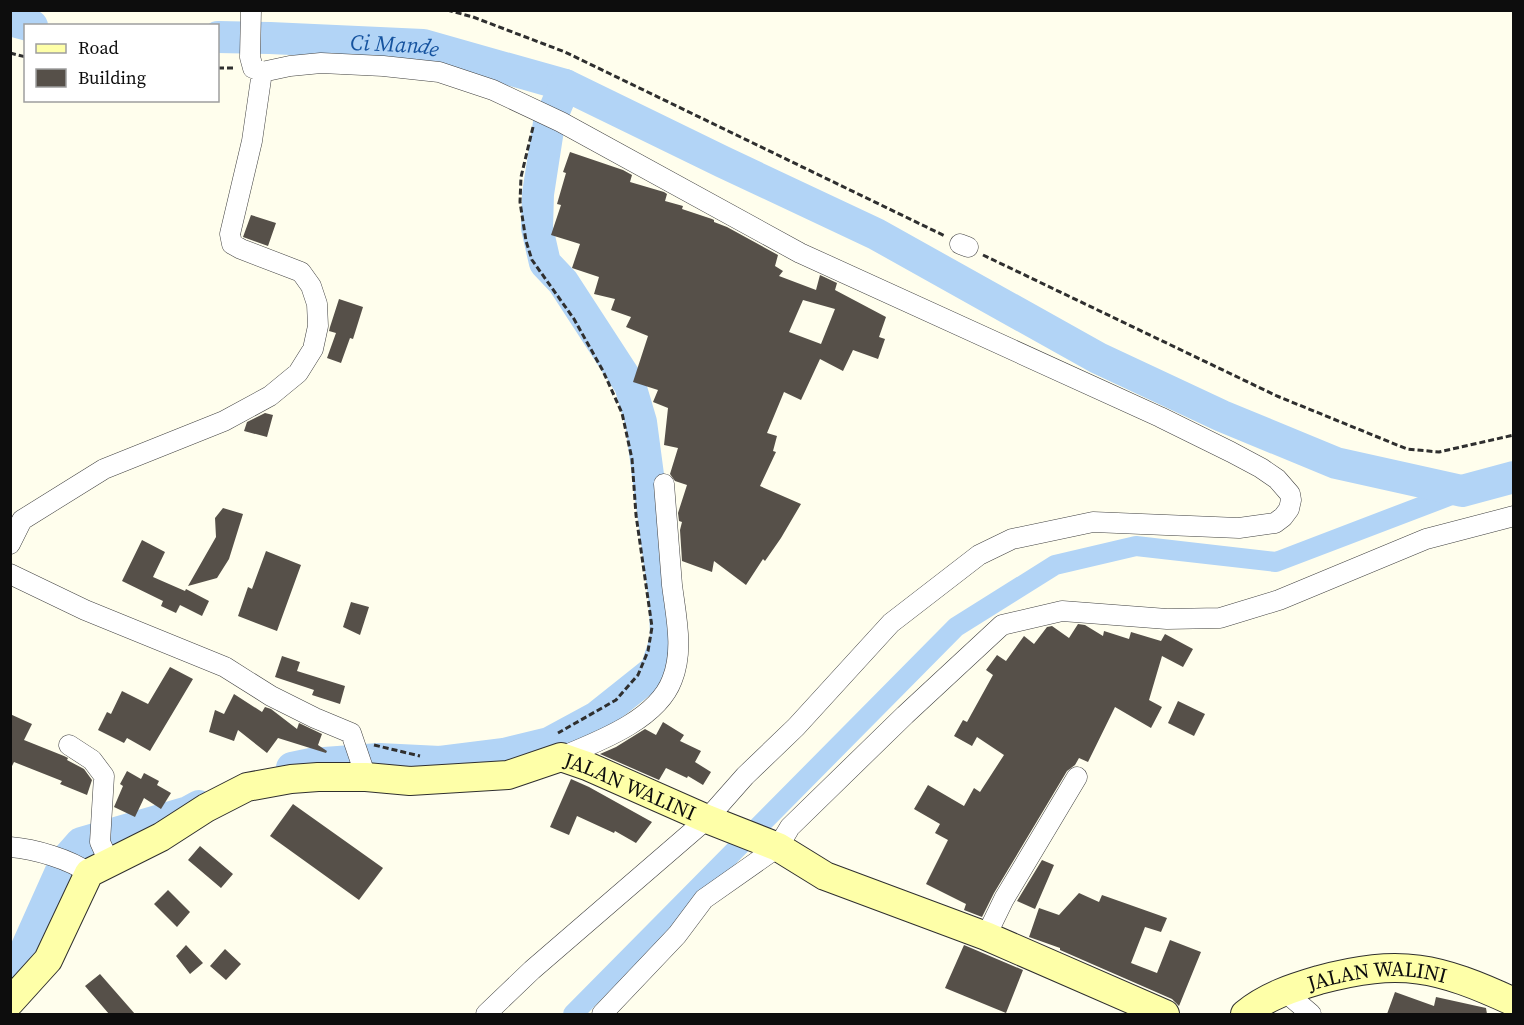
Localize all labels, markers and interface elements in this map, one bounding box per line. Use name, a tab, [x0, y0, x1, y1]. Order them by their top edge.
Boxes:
legend	[24, 24, 219, 102]
water label: Ci Mande	[350, 27, 443, 64]
text: Road	[78, 35, 119, 60]
text: Building	[78, 65, 146, 90]
street label: JALAN WALINI	[559, 744, 701, 827]
street label: JALAN WALINI	[1303, 953, 1450, 998]

